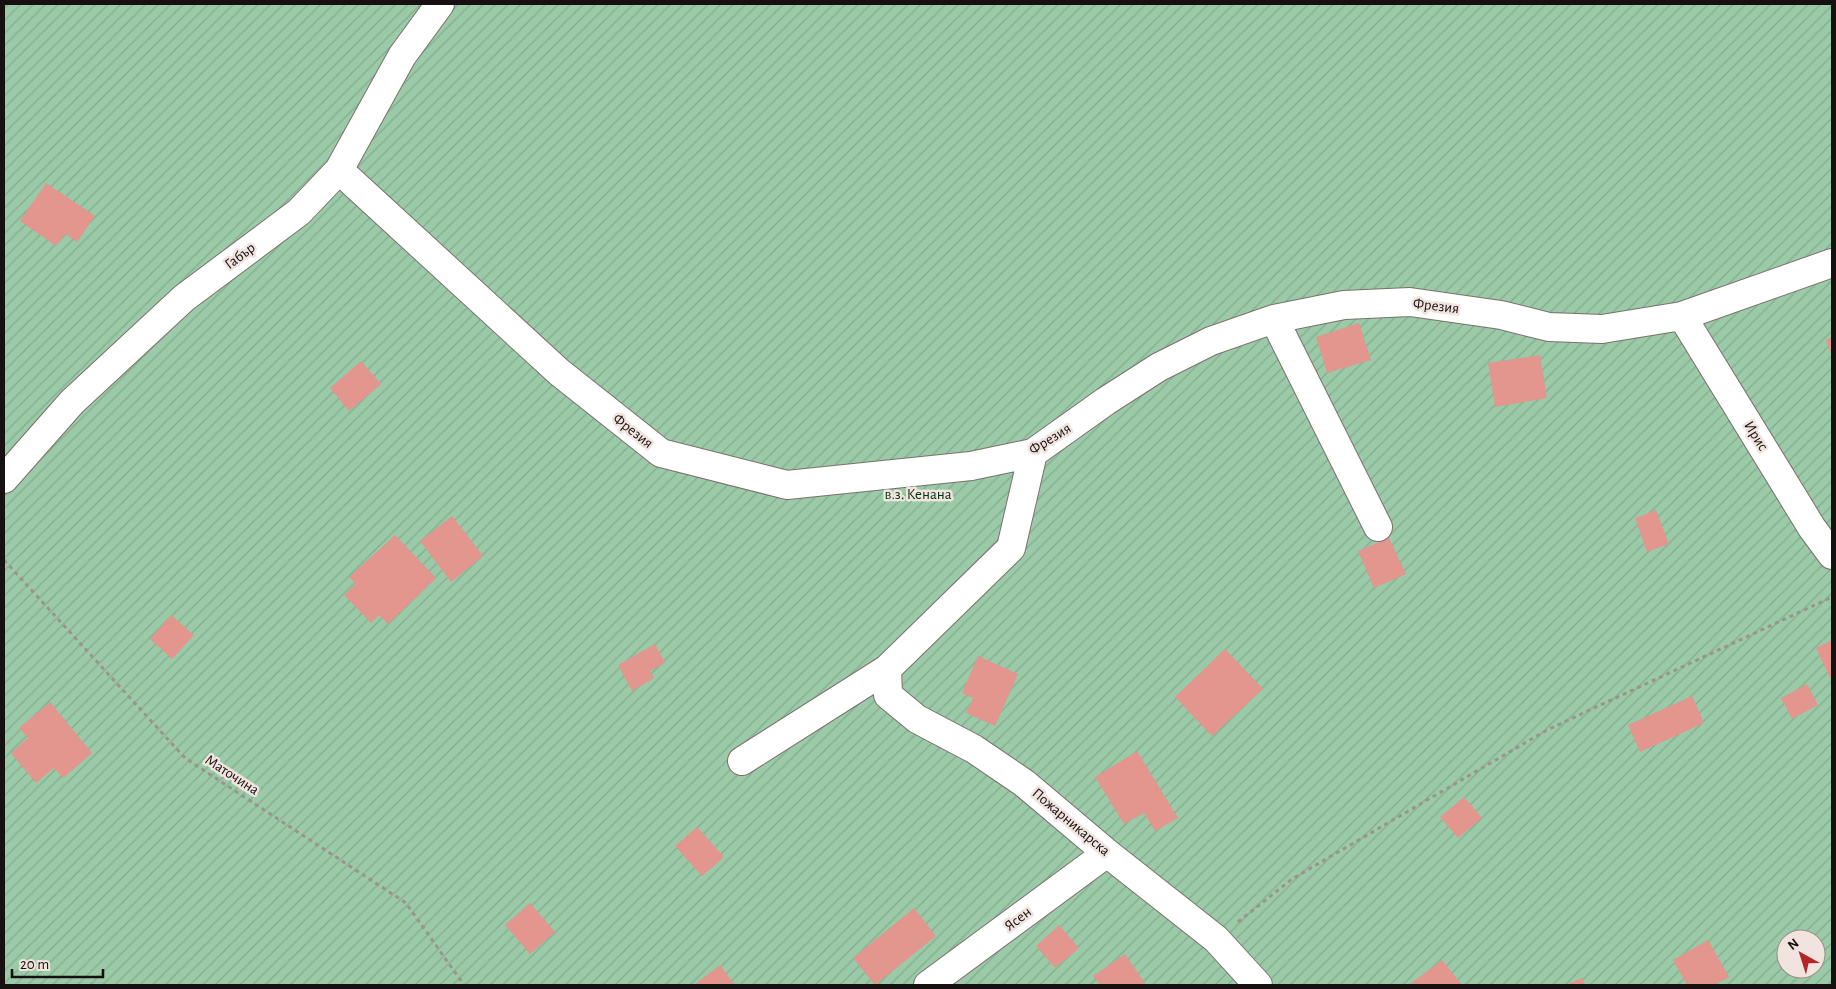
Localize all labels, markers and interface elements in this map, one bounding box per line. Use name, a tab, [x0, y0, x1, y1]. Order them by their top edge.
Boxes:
street label: Габър	[222, 240, 258, 272]
street label: Фрезия	[1412, 296, 1460, 316]
street label: Фрезия	[610, 411, 656, 451]
street label: Ирис	[1741, 418, 1771, 454]
street label: Фрезия	[1026, 420, 1074, 458]
park label: в.з. Кенана	[884, 487, 952, 502]
street label: Маточина	[202, 752, 262, 798]
street label: Пожарникарска	[1029, 785, 1113, 859]
street label: Ясен	[1002, 904, 1034, 934]
north arrow	[1776, 929, 1826, 979]
text: N	[1785, 936, 1802, 953]
scale bar	[12, 946, 104, 978]
text: 20 m	[20, 957, 49, 972]

